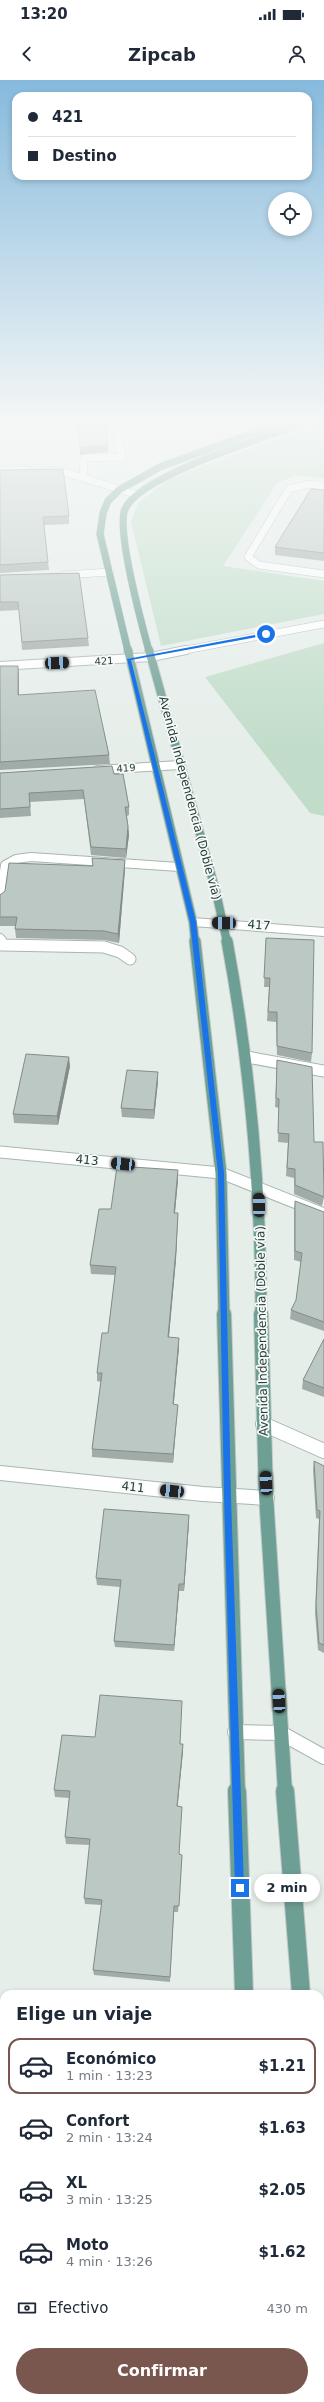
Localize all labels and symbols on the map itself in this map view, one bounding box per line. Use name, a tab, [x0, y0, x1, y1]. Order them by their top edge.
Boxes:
route start	[257, 625, 275, 643]
street label: 421	[94, 655, 114, 667]
car	[45, 656, 69, 670]
street label: Avenida Independencia (Doble vía)	[156, 695, 224, 901]
street label: 419	[116, 762, 136, 774]
car	[212, 917, 236, 929]
street label: 417	[247, 917, 271, 933]
street label: 413	[75, 1152, 99, 1168]
car	[110, 1157, 136, 1171]
car	[253, 1193, 265, 1217]
street label: Avenida Independencia (Doble vía)	[253, 1226, 271, 1436]
car	[259, 1471, 273, 1495]
street label: 411	[121, 1479, 145, 1495]
car	[159, 1484, 185, 1498]
car	[272, 1689, 286, 1713]
callout: 2 min	[254, 1874, 320, 1902]
route end	[231, 1879, 249, 1897]

